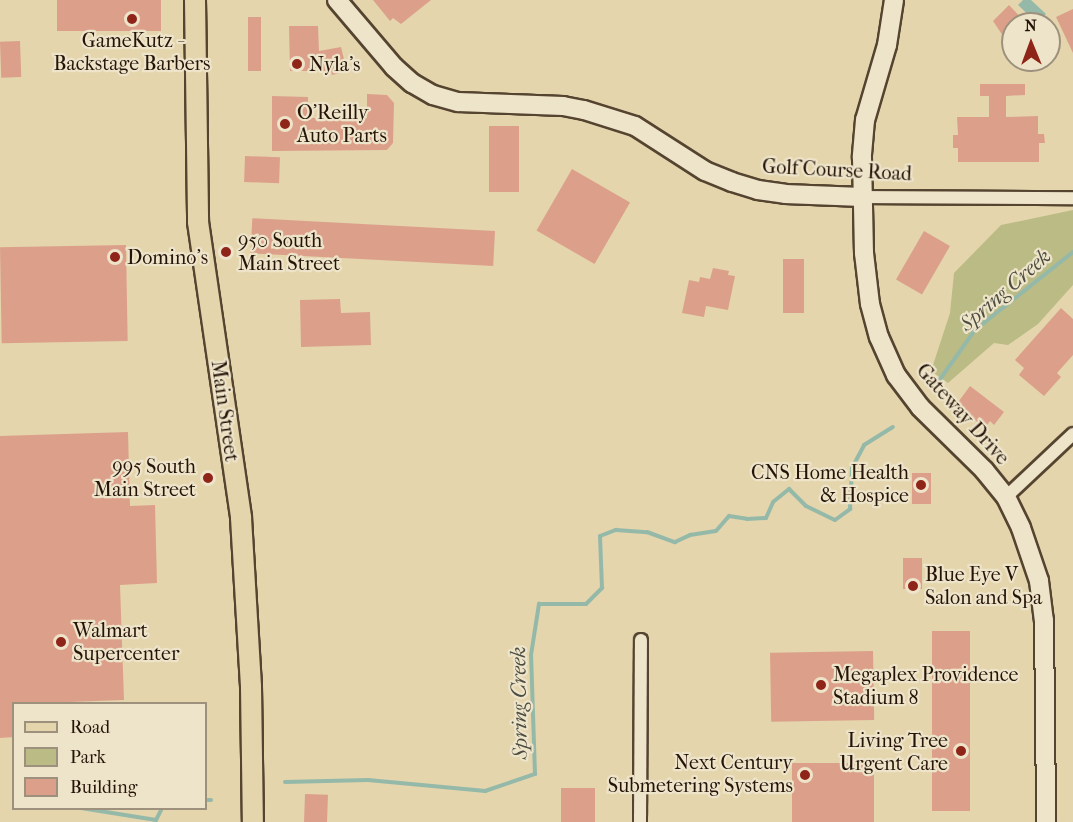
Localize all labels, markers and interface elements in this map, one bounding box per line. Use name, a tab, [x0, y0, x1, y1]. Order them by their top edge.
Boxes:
marker: GameKutz - Backstage Barbers	[125, 12, 139, 26]
north arrow	[1001, 12, 1061, 72]
text: N	[1024, 16, 1037, 35]
place label: GameKutz - Backstage Barbers	[54, 28, 210, 75]
place label: Nyla's	[309, 52, 360, 76]
marker: Nyla's	[290, 57, 304, 71]
place label: O'Reilly Auto Parts	[297, 100, 387, 147]
marker: O'Reilly Auto Parts	[278, 117, 292, 131]
street label: Golf Course Road	[762, 154, 912, 186]
place label: 950 South Main Street	[238, 228, 340, 275]
water label: Spring Creek	[954, 243, 1056, 337]
place label: Domino's	[127, 245, 208, 269]
marker: 950 South Main Street	[219, 245, 233, 259]
marker: Domino's	[108, 250, 122, 264]
street label: Main Street	[206, 359, 244, 463]
street label: Gateway Drive	[911, 359, 1015, 469]
place label: 995 South Main Street	[94, 454, 196, 501]
place label: CNS Home Health & Hospice	[751, 461, 909, 508]
marker: 995 South Main Street	[201, 471, 215, 485]
marker: CNS Home Health & Hospice	[914, 478, 928, 492]
place label: Blue Eye V Salon and Spa	[925, 562, 1042, 609]
marker: Blue Eye V Salon and Spa	[906, 579, 920, 593]
place label: Walmart Supercenter	[73, 618, 179, 665]
marker: Walmart Supercenter	[54, 635, 68, 649]
water label: Spring Creek	[505, 646, 533, 760]
place label: Megaplex Providence Stadium 8	[833, 662, 1018, 709]
marker: Megaplex Providence Stadium 8	[814, 678, 828, 692]
legend	[12, 702, 207, 810]
text: Road	[70, 717, 110, 738]
place label: Living Tree Urgent Care	[840, 728, 948, 775]
marker: Living Tree Urgent Care	[952, 742, 970, 760]
text: Park	[70, 747, 106, 768]
place label: Next Century Submetering Systems	[608, 751, 793, 798]
marker: Next Century Submetering Systems	[798, 768, 812, 782]
text: Building	[70, 777, 137, 798]

